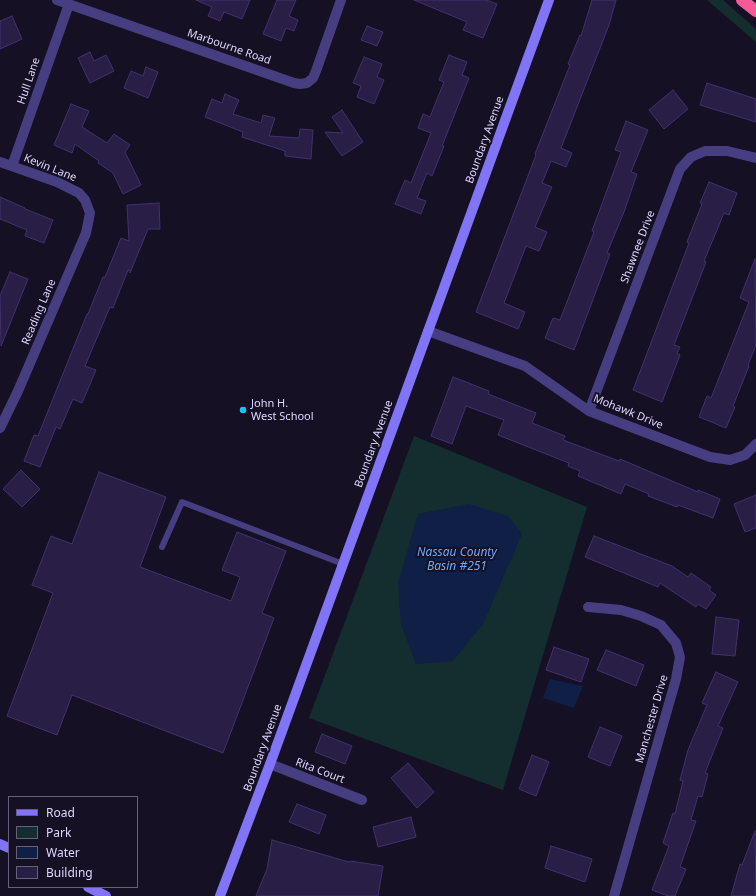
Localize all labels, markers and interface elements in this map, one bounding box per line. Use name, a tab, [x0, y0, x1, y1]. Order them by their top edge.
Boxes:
street label: Marbourne Road	[185, 26, 273, 68]
street label: Hull Lane	[15, 56, 43, 106]
street label: Boundary Avenue	[463, 95, 507, 185]
street label: Kevin Lane	[22, 151, 78, 185]
street label: Shawnee Drive	[618, 209, 658, 285]
street label: Reading Lane	[19, 277, 59, 347]
street label: Mohawk Drive	[591, 392, 665, 432]
place label: John H. West School	[251, 397, 314, 423]
street label: Boundary Avenue	[352, 399, 396, 489]
marker: John H. West School	[238, 405, 248, 415]
water label: Nassau County Basin #251	[417, 546, 497, 574]
street label: Manchester Drive	[633, 673, 671, 765]
street label: Boundary Avenue	[241, 703, 285, 793]
street label: Rita Court	[294, 756, 346, 786]
legend	[8, 796, 138, 888]
text: Road	[46, 804, 75, 821]
text: Park	[46, 824, 71, 841]
text: Water	[46, 844, 80, 861]
text: Building	[46, 864, 93, 881]

